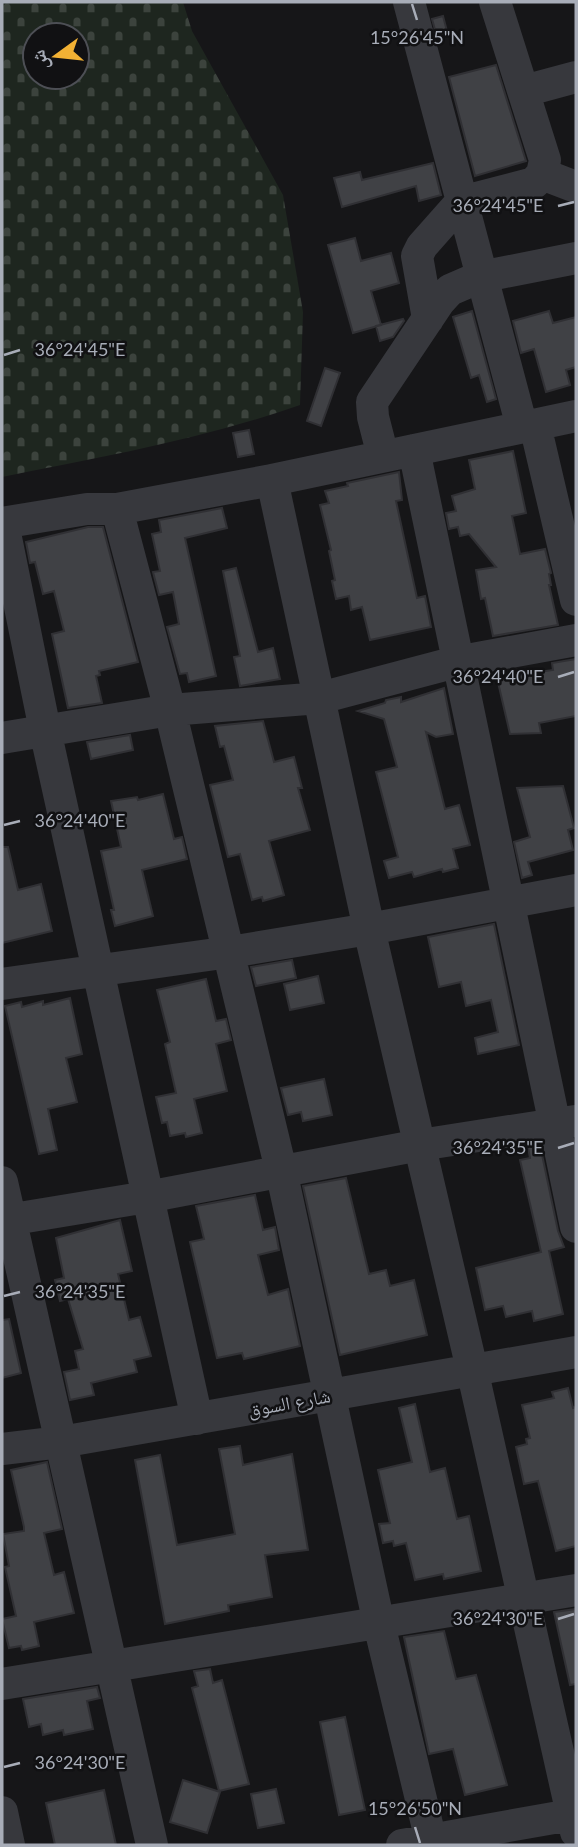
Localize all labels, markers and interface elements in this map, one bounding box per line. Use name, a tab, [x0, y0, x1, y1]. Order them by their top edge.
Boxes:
north arrow	[21, 21, 91, 91]
text: 15°26'45"N	[370, 26, 464, 48]
text: ش	[25, 48, 54, 73]
text: 36°24'45"E	[453, 194, 543, 216]
text: 36°24'45"E	[35, 338, 125, 360]
text: 36°24'40"E	[453, 665, 543, 687]
text: 36°24'40"E	[35, 809, 125, 831]
text: 36°24'35"E	[453, 1136, 543, 1158]
text: 36°24'35"E	[35, 1280, 125, 1302]
street label: شارع السوق	[246, 1383, 332, 1422]
text: 36°24'30"E	[453, 1607, 543, 1629]
text: 36°24'30"E	[35, 1751, 125, 1773]
text: 15°26'50"N	[368, 1797, 462, 1819]

